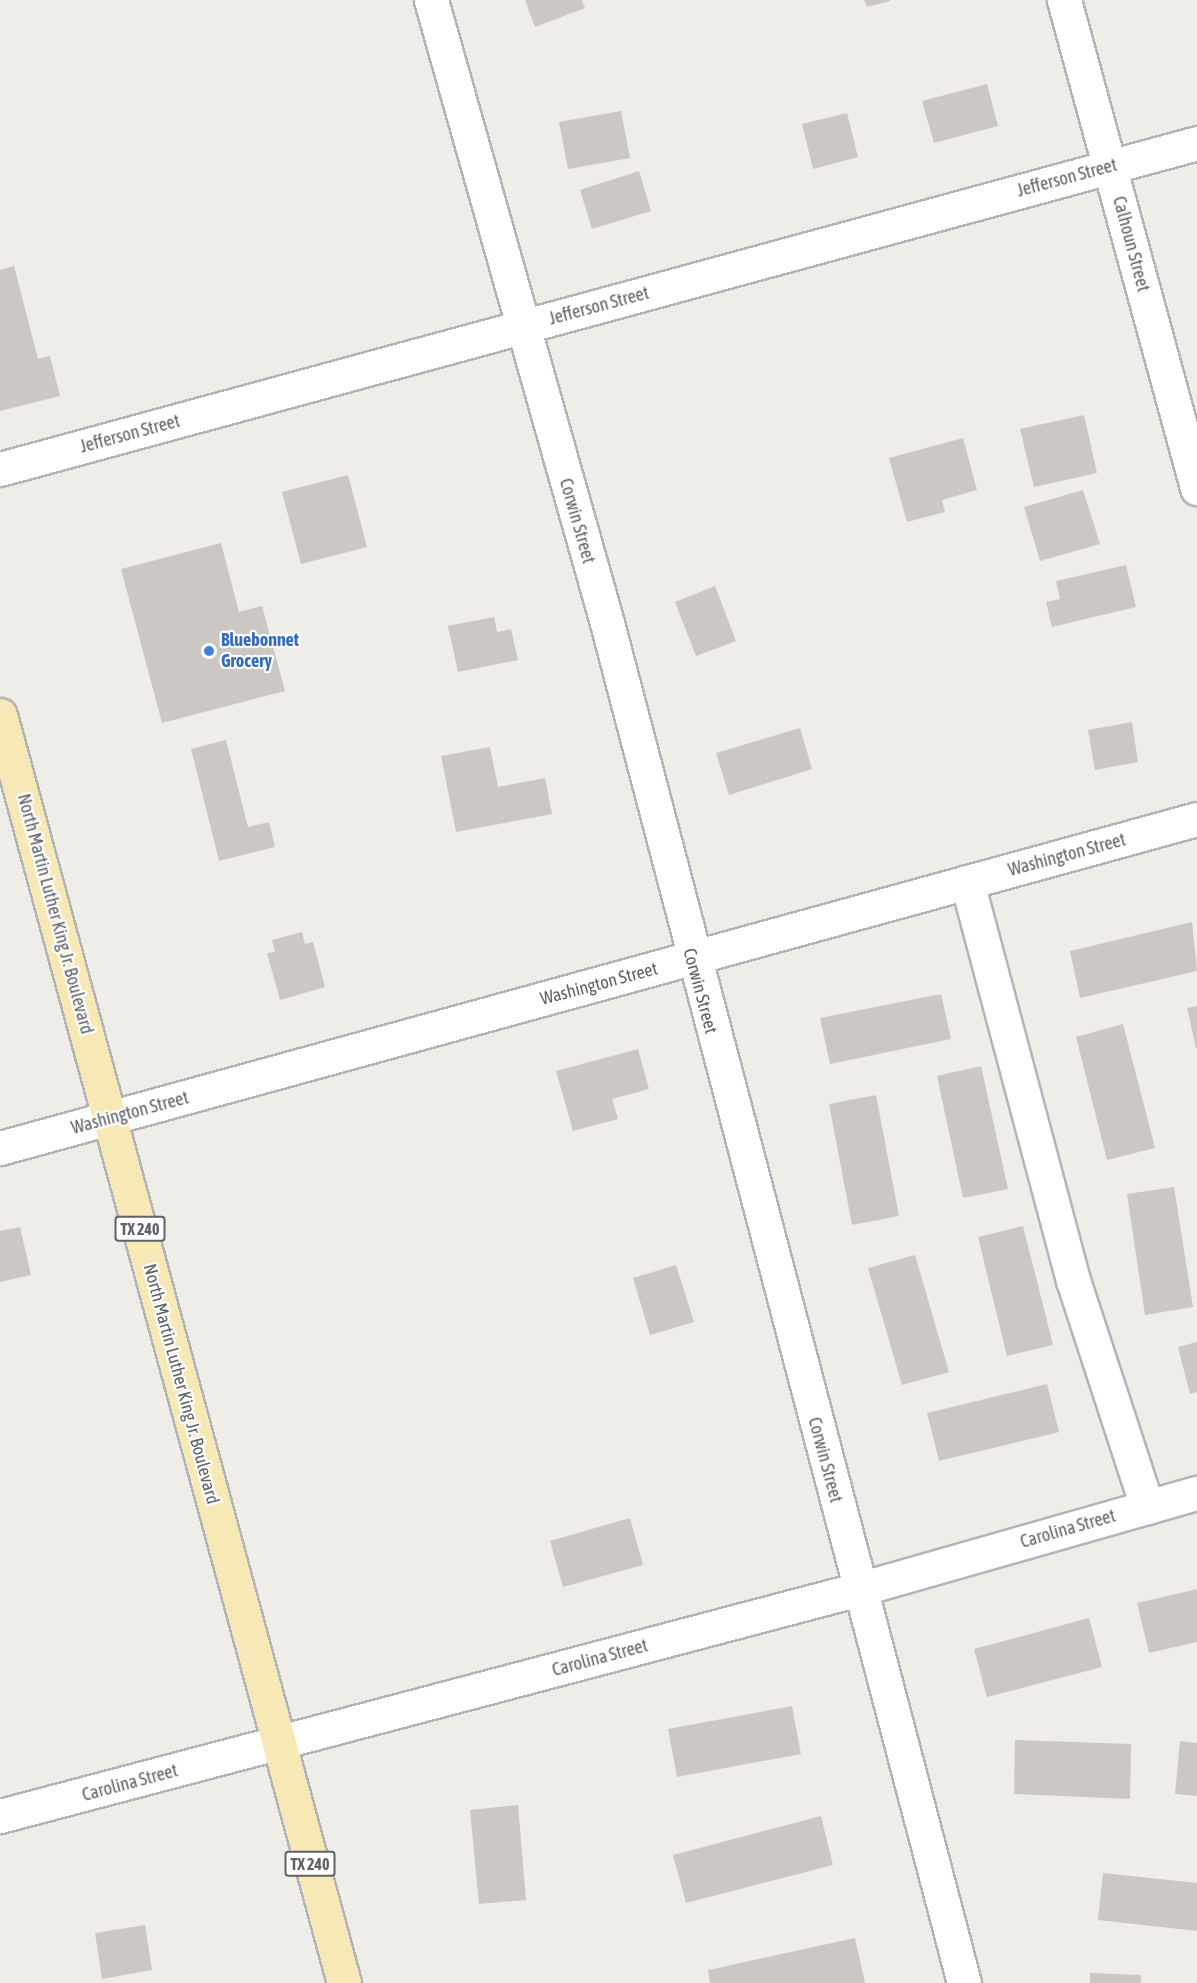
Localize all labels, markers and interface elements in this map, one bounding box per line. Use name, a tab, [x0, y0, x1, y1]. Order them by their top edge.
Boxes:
street label: Jefferson Street	[1015, 154, 1119, 202]
street label: Calhoun Street	[1108, 194, 1154, 294]
street label: Jefferson Street	[547, 282, 651, 330]
street label: Jefferson Street	[78, 410, 182, 458]
street label: Corwin Street	[555, 476, 599, 566]
place label: Bluebonnet Grocery	[221, 630, 299, 672]
marker: Bluebonnet Grocery	[202, 644, 216, 658]
street label: North Martin Luther King Jr. Boulevard	[12, 792, 98, 1036]
street label: Washington Street	[1006, 829, 1128, 881]
street label: Corwin Street	[678, 946, 722, 1036]
street label: Washington Street	[538, 958, 660, 1010]
street label: Washington Street	[69, 1087, 191, 1139]
road number: TX 240	[114, 1216, 166, 1242]
street label: North Martin Luther King Jr. Boulevard	[138, 1262, 224, 1506]
street label: Corwin Street	[803, 1415, 847, 1505]
street label: Carolina Street	[1018, 1505, 1118, 1553]
street label: Carolina Street	[550, 1635, 650, 1681]
street label: Carolina Street	[80, 1760, 180, 1806]
road number: TX 240	[284, 1851, 336, 1877]

